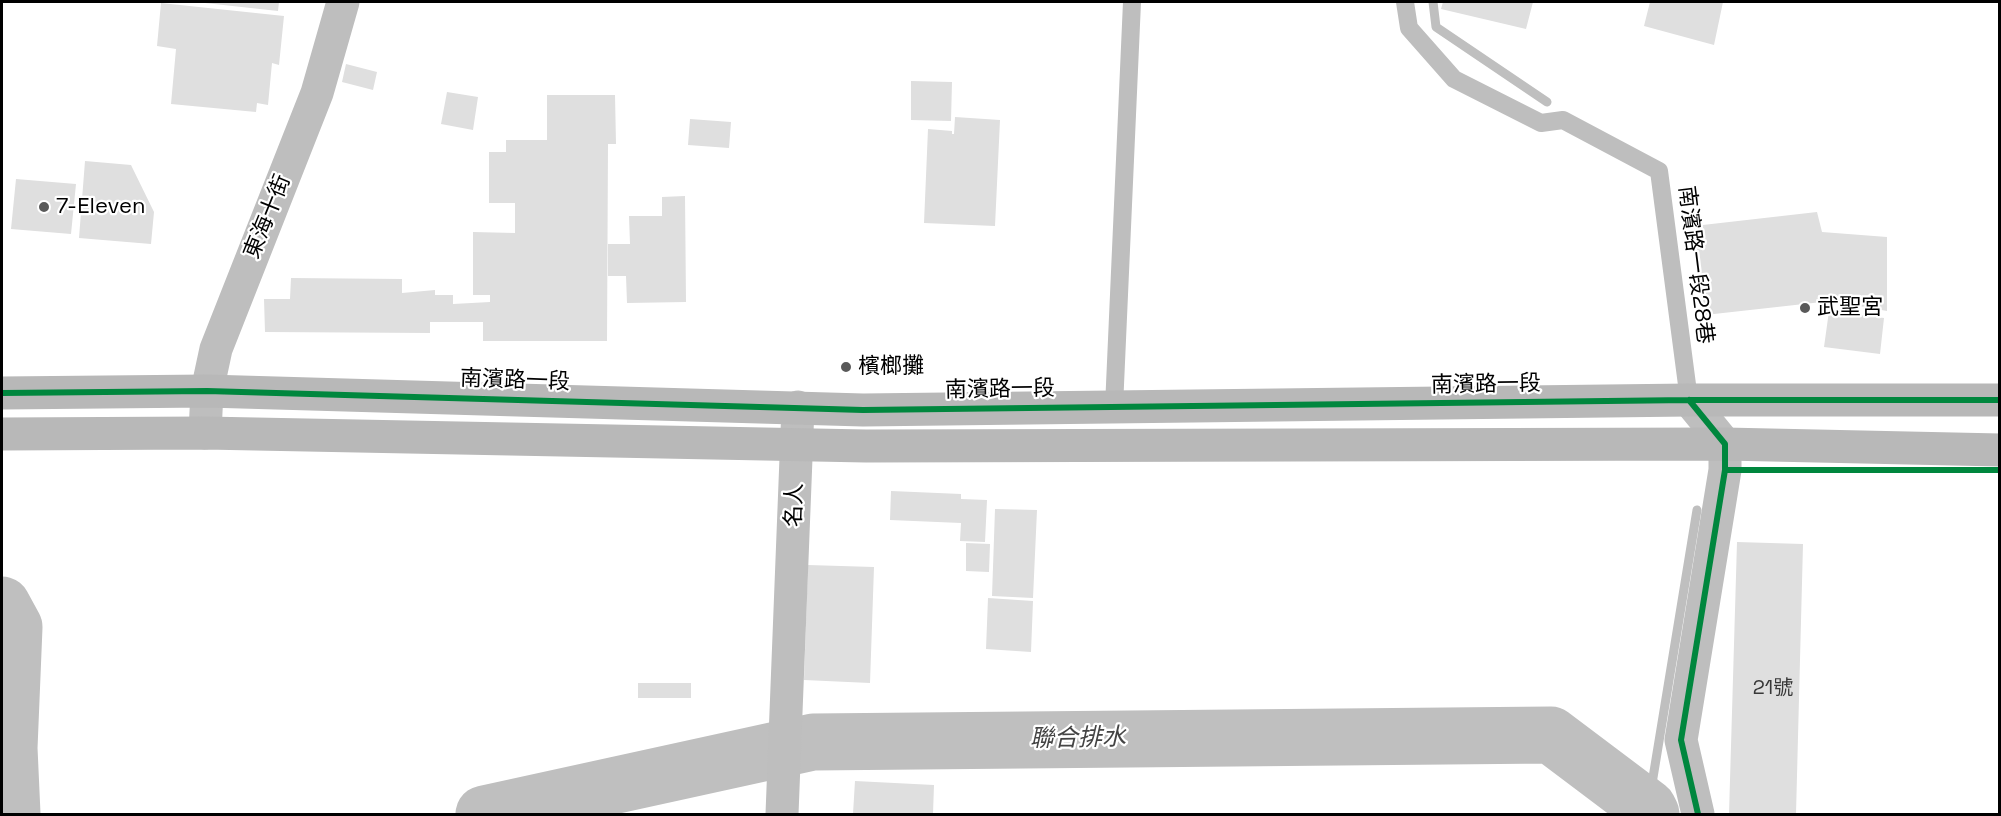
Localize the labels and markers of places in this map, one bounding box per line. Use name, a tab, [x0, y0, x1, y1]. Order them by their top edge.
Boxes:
place label: 7-Eleven	[56, 194, 145, 220]
marker: 7-Eleven	[37, 200, 51, 214]
place label: 武聖宮	[1817, 295, 1883, 321]
marker: 武聖宮	[1798, 301, 1812, 315]
place label: 檳榔攤	[858, 354, 924, 380]
marker: 檳榔攤	[839, 360, 853, 374]

